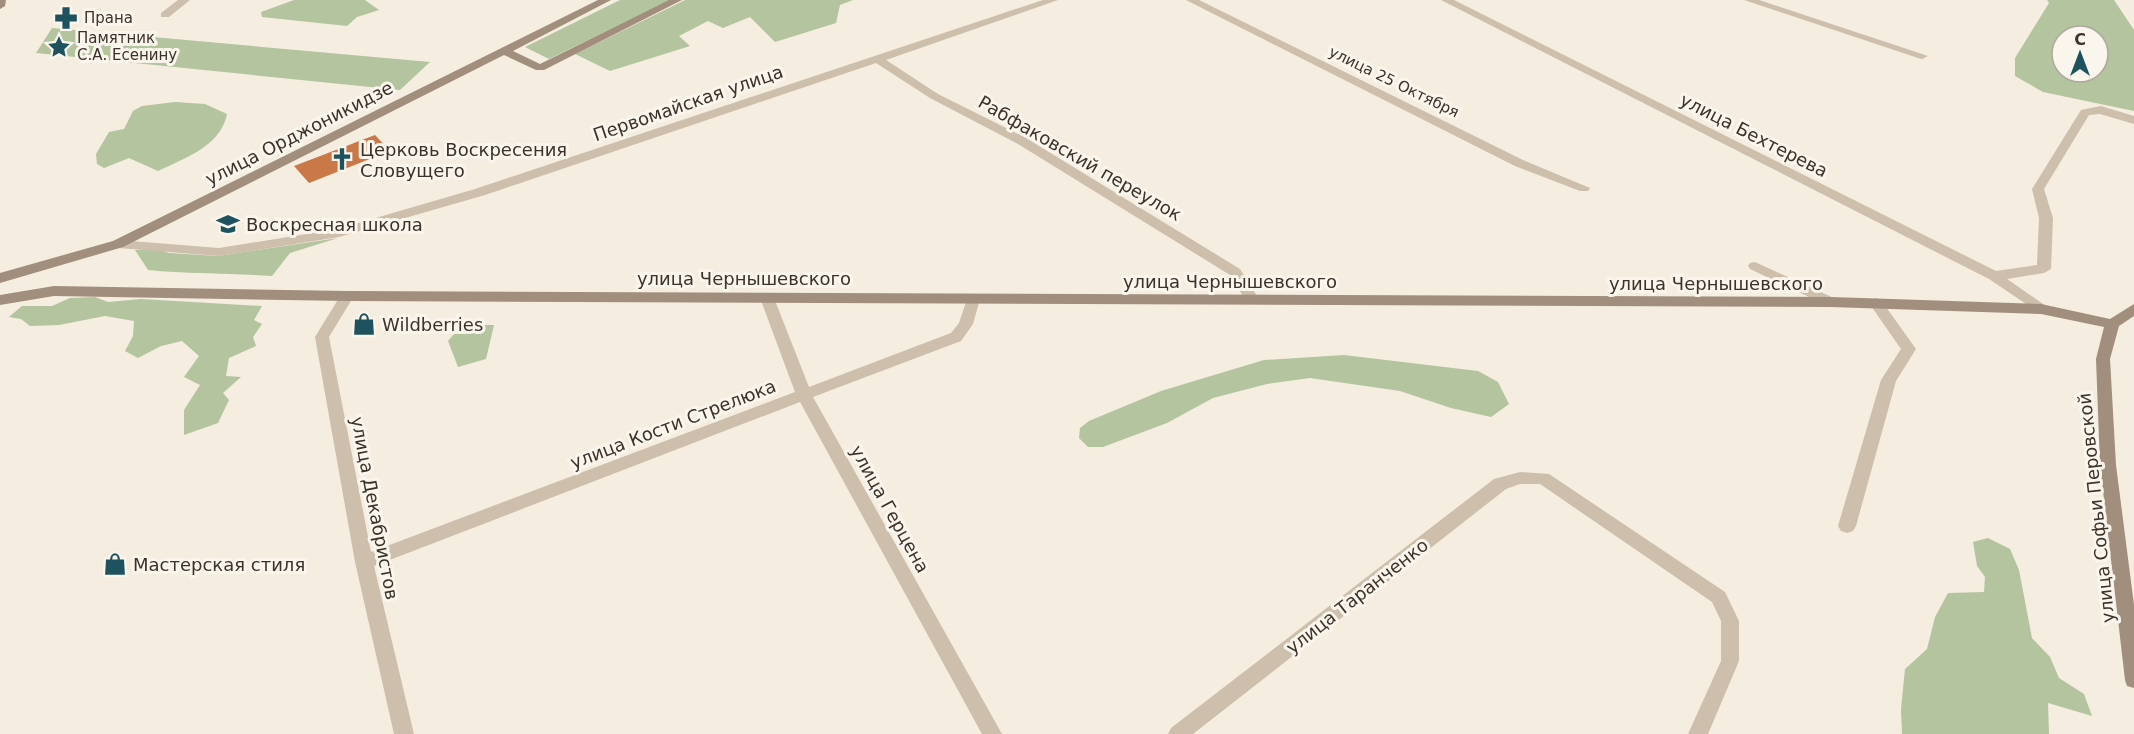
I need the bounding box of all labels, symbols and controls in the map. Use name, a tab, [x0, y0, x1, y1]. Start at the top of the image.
pharmacy icon: Прана	[53, 5, 79, 31]
place label: Прана	[84, 9, 133, 27]
north arrow	[2050, 24, 2110, 84]
place label: Памятник С.А. Есенину	[77, 29, 177, 64]
text: С	[2074, 30, 2086, 49]
place icon: Памятник С.А. Есенину	[46, 34, 72, 60]
street label: улица 25 Октября	[1326, 43, 1462, 121]
street label: Первомайская улица	[590, 61, 786, 145]
street label: улица Орджоникидзе	[202, 77, 396, 189]
street label: улица Бехтерева	[1677, 89, 1831, 181]
street label: Рабфаковский переулок	[975, 91, 1185, 225]
place label: Церковь Воскресения Словущего	[360, 139, 567, 181]
church icon: Церковь Воскресения Словущего	[329, 146, 355, 172]
school or university icon: Воскресная школа	[215, 211, 241, 237]
place label: Воскресная школа	[246, 214, 423, 235]
street label: улица Чернышевского	[637, 268, 851, 289]
street label: улица Чернышевского	[1123, 271, 1337, 292]
street label: улица Чернышевского	[1609, 273, 1823, 294]
shop icon: Wildberries	[351, 311, 377, 337]
place label: Wildberries	[382, 314, 483, 335]
street label: улица Кости Стрелюка	[567, 375, 779, 473]
street label: улица Софьи Перовской	[2073, 392, 2119, 624]
street label: улица Декабристов	[347, 415, 403, 601]
street label: улица Герцена	[846, 442, 934, 576]
street label: улица Таранченко	[1282, 534, 1432, 658]
shop icon: Мастерская стиля	[102, 551, 128, 577]
place label: Мастерская стиля	[133, 554, 305, 575]

